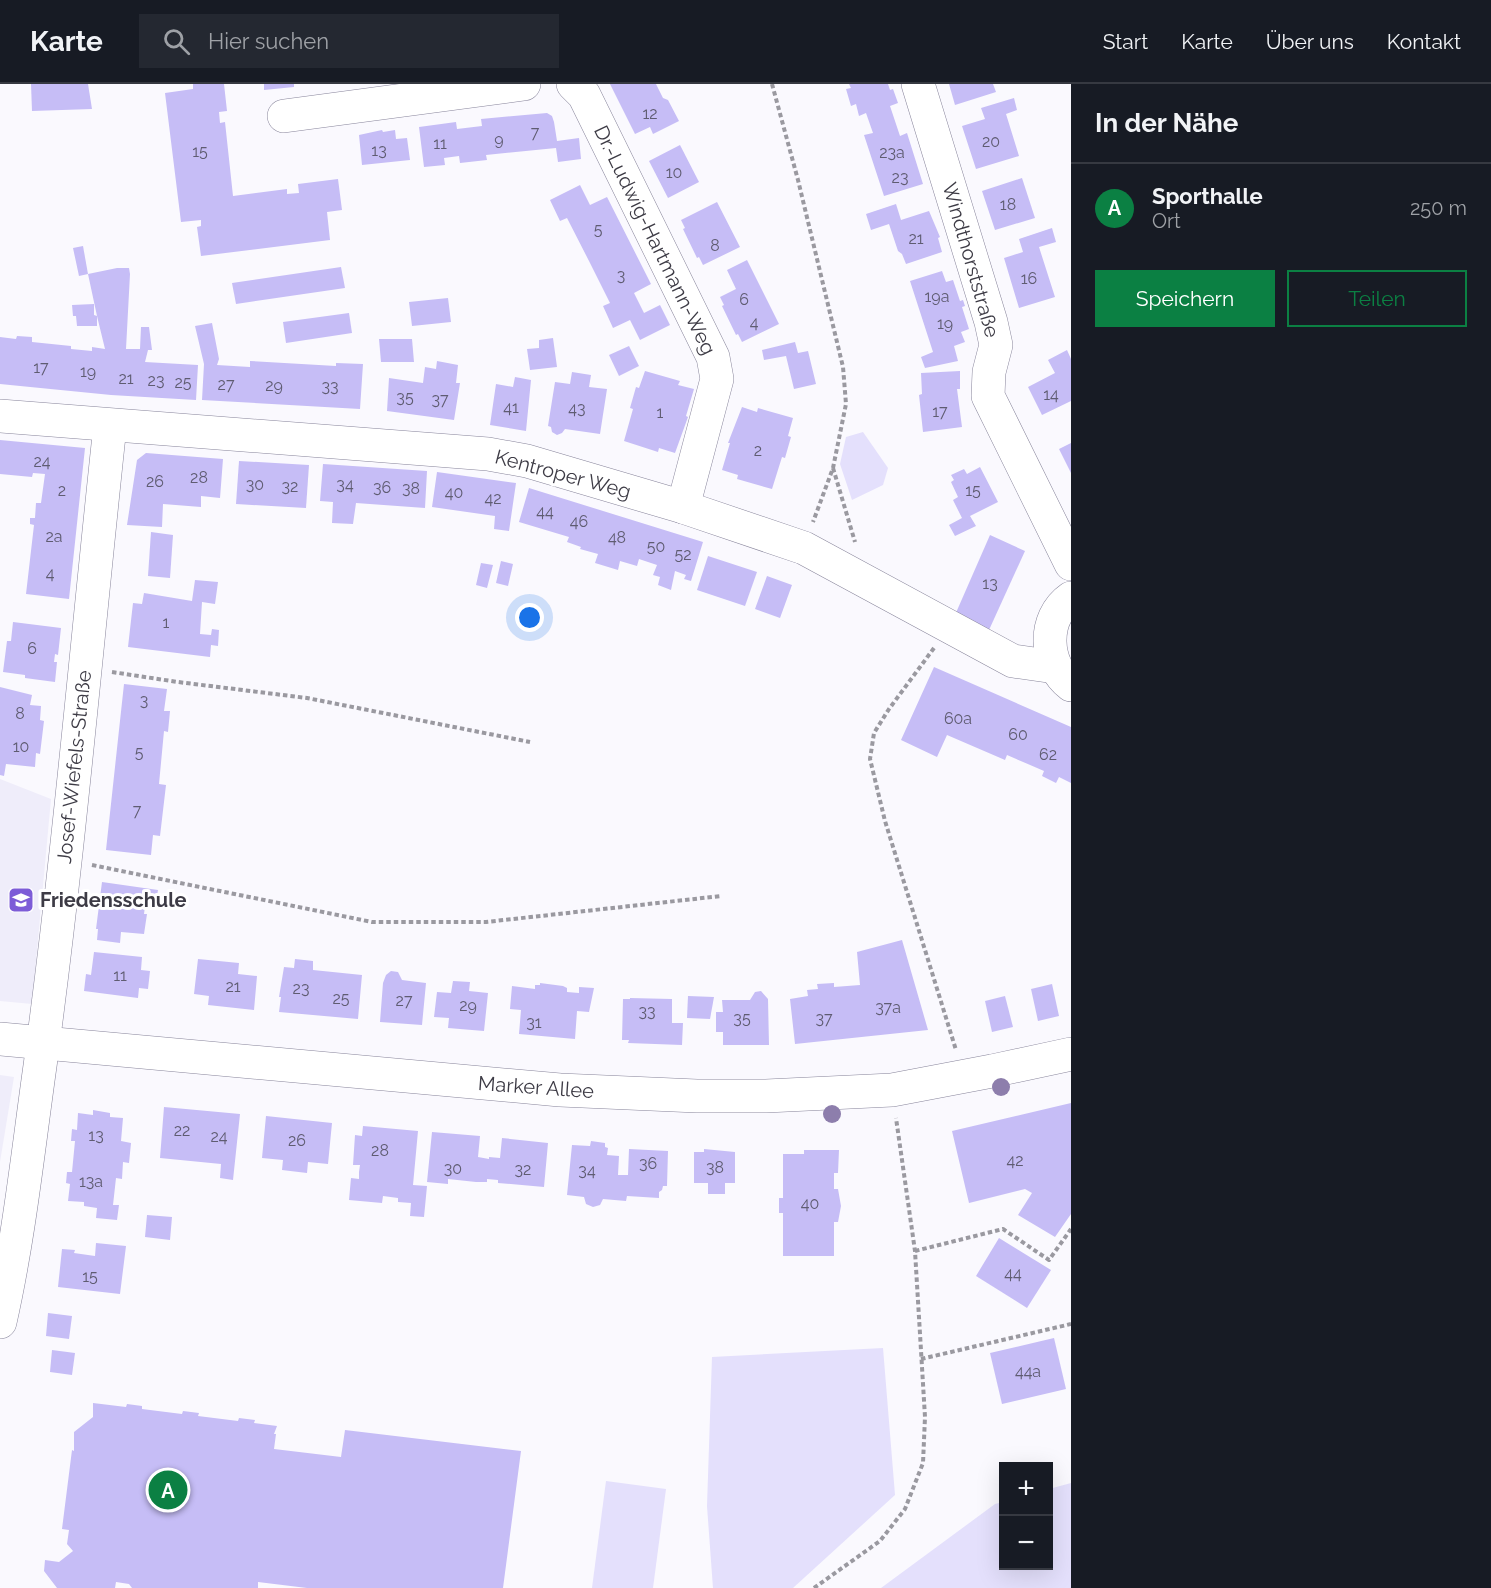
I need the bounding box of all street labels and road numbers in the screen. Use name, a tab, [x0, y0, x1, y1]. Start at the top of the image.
street label: Dr.-Ludwig-Hartmann-Weg	[589, 121, 721, 359]
street label: Windthorststraße	[937, 180, 1005, 340]
street label: Kentroper Weg	[492, 444, 634, 504]
street label: Josef-Wiefels-Straße	[52, 669, 96, 865]
street label: Marker Allee	[477, 1071, 595, 1103]

